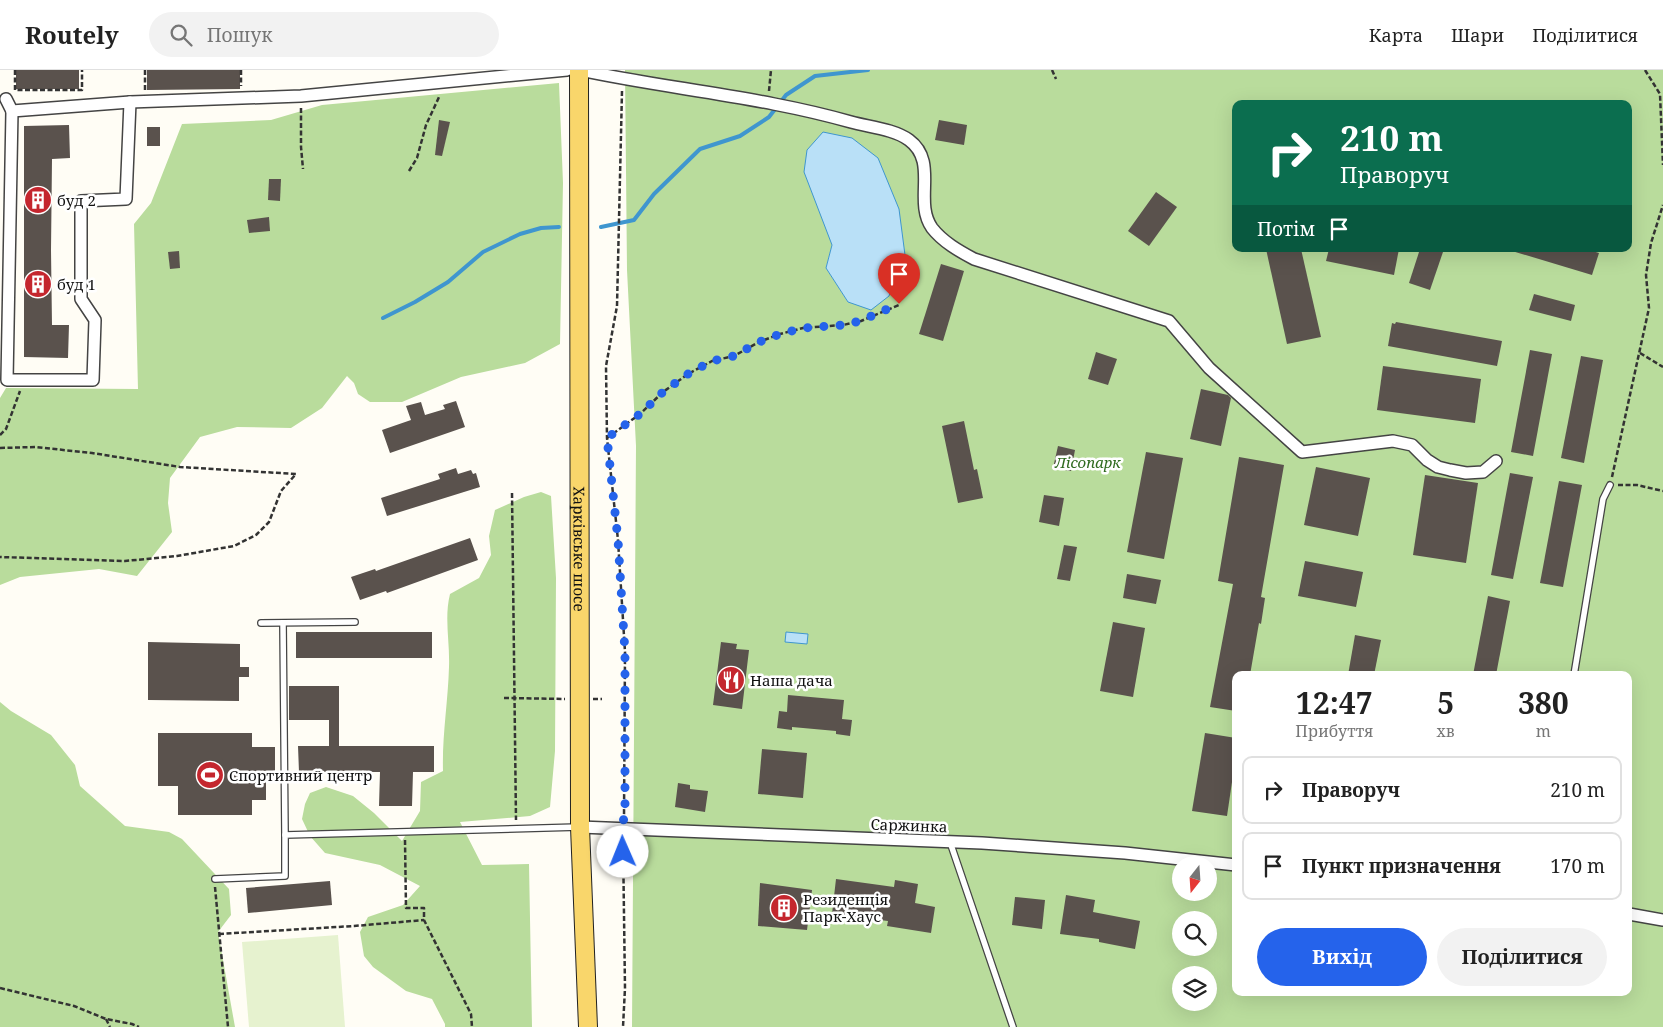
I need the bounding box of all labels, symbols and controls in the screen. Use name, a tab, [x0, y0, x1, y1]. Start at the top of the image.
search box	[149, 12, 499, 57]
text: Routely	[25, 18, 119, 51]
icon: search	[167, 21, 195, 49]
text: Пошук	[207, 22, 273, 48]
text: Карта	[1369, 23, 1423, 47]
text: Шари	[1451, 23, 1504, 47]
text: Поділитися	[1532, 23, 1638, 47]
text: 210 m	[1340, 114, 1443, 161]
icon: right	[1257, 120, 1322, 185]
text: Праворуч	[1340, 159, 1449, 189]
building icon: буд 2	[23, 185, 53, 215]
place label: буд 2	[57, 190, 96, 210]
icon: arrive	[1325, 215, 1353, 243]
text: Потім	[1257, 216, 1315, 242]
pin	[878, 253, 920, 304]
icon: arrive	[885, 260, 913, 288]
building icon: буд 1	[23, 269, 53, 299]
place label: буд 1	[57, 274, 96, 294]
park label: Лісопарк	[1054, 452, 1121, 472]
street label: Харківське шосе	[570, 487, 590, 611]
restaurant icon: Наша дача	[716, 665, 746, 695]
place label: Наша дача	[750, 670, 833, 690]
text: 12:47	[1296, 682, 1373, 723]
text: 5	[1437, 682, 1454, 723]
text: 380	[1518, 682, 1569, 723]
text: Прибуття	[1295, 720, 1373, 742]
text: хв	[1437, 720, 1455, 742]
text: m	[1536, 720, 1551, 742]
sports icon: Спортивний центр	[195, 760, 225, 790]
place label: Спортивний центр	[229, 765, 372, 785]
icon: right	[1259, 776, 1287, 804]
text: Праворуч	[1302, 777, 1400, 803]
text: 210 m	[1550, 777, 1605, 803]
street label: Саржинка	[870, 814, 948, 836]
position arrow	[596, 825, 648, 877]
icon: arrive	[1259, 852, 1287, 880]
text: Пункт призначення	[1302, 853, 1501, 879]
text: 170 m	[1550, 853, 1605, 879]
north arrow	[1172, 856, 1218, 901]
map controls	[1172, 856, 1217, 1011]
place label: Резиденція Парк-Хаус	[803, 889, 888, 926]
building icon: Резиденція Парк-Хаус	[769, 893, 799, 923]
button: search	[1172, 911, 1217, 956]
button: Вихід	[1257, 928, 1427, 986]
button: Поділитися	[1437, 928, 1607, 986]
button: layers	[1172, 966, 1217, 1011]

